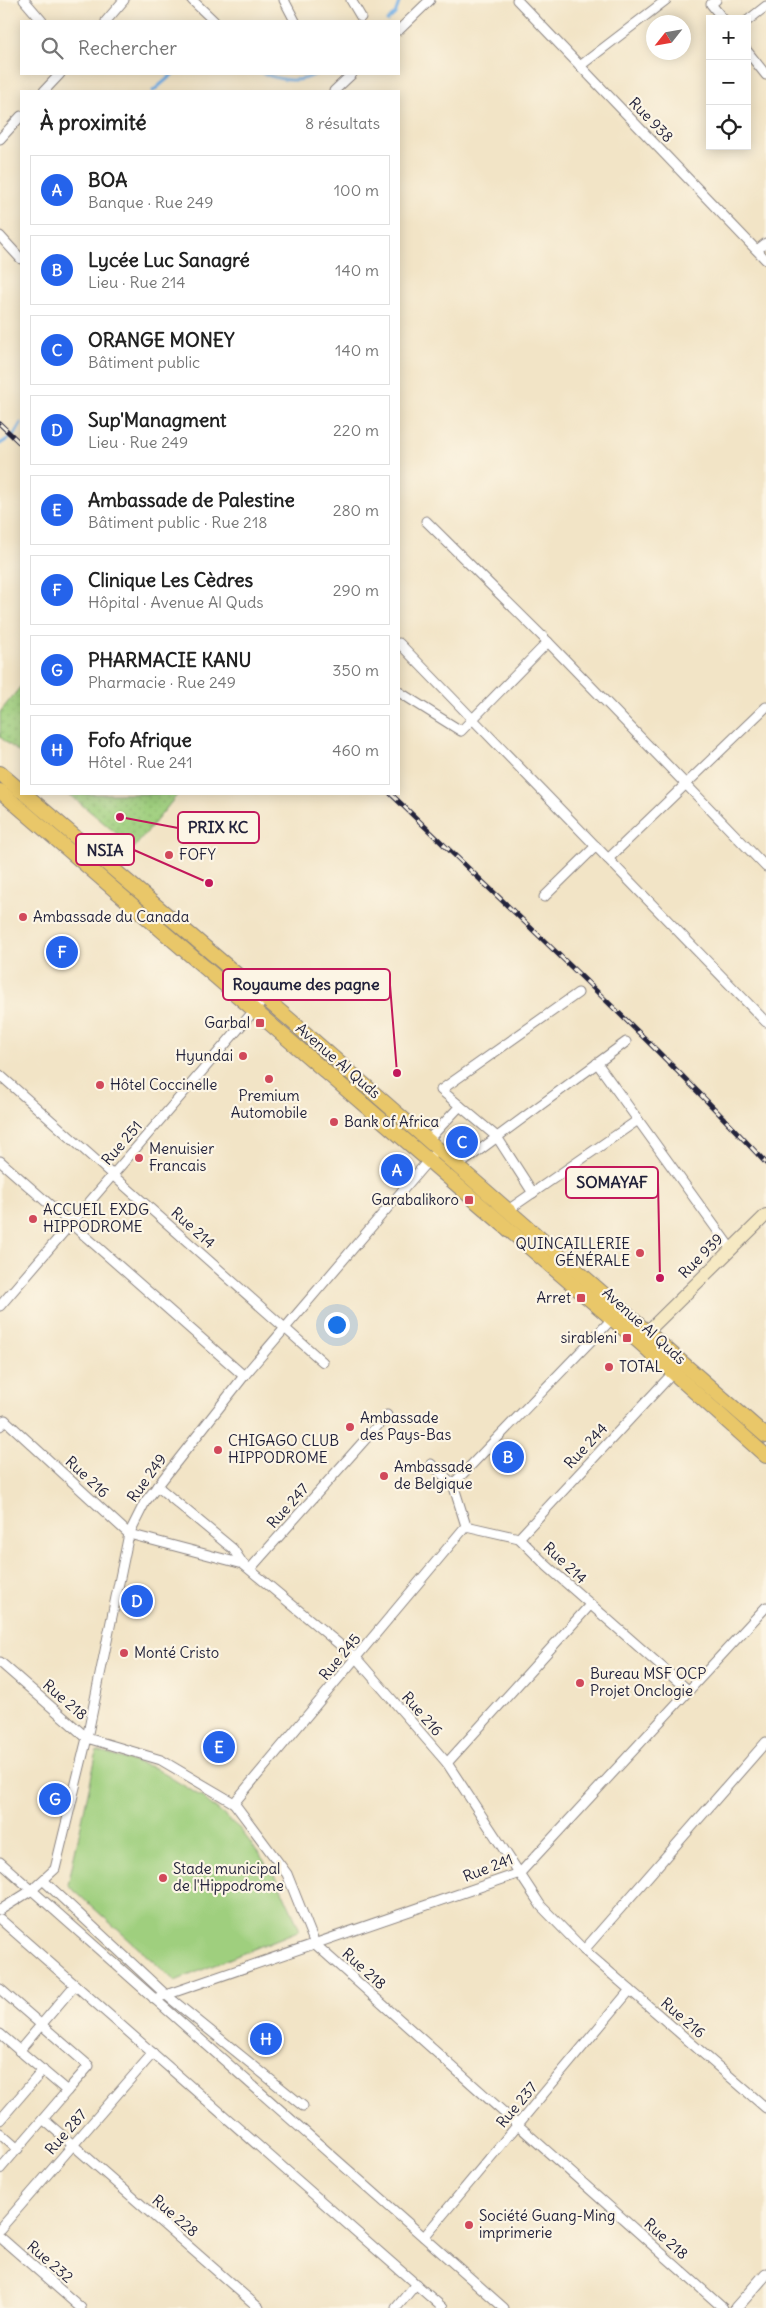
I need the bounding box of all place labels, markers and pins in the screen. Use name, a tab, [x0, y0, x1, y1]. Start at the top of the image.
callout: PRIX KC	[178, 812, 259, 843]
callout: NSIA	[76, 834, 134, 865]
place label: FOFY	[179, 845, 217, 864]
marker: FOFY	[163, 849, 175, 861]
place label: Ambassade du Canada	[33, 907, 190, 926]
marker: Ambassade du Canada	[17, 911, 29, 923]
pin: F	[46, 933, 78, 971]
callout: Royaume des pagne	[223, 969, 390, 1000]
place label: Garbal	[204, 1013, 250, 1032]
marker: Garbal	[254, 1017, 266, 1029]
place label: Hyundai	[176, 1046, 233, 1065]
marker: Hyundai	[237, 1050, 249, 1062]
marker: Premium Automobile	[263, 1073, 275, 1085]
place label: Hôtel Coccinelle	[110, 1075, 217, 1094]
marker: Hôtel Coccinelle	[94, 1079, 106, 1091]
place label: Premium Automobile	[231, 1086, 307, 1122]
place label: Bank of Africa	[344, 1112, 440, 1131]
marker: Bank of Africa	[328, 1116, 340, 1128]
pin: C	[446, 1123, 478, 1161]
place label: Menuisier Francais	[149, 1139, 214, 1175]
pin: A	[381, 1151, 413, 1189]
marker: Menuisier Francais	[133, 1152, 145, 1164]
callout: SOMAYAF	[566, 1167, 658, 1198]
place label: Garabalikoro	[371, 1190, 459, 1209]
marker: Garabalikoro	[463, 1194, 475, 1206]
place label: ACCUEIL EXDG HIPPODROME	[43, 1200, 149, 1236]
marker: ACCUEIL EXDG HIPPODROME	[27, 1213, 39, 1225]
place label: QUINCAILLERIE GÉNÉRALE	[515, 1234, 630, 1270]
marker: QUINCAILLERIE GÉNÉRALE	[634, 1247, 646, 1259]
place label: Arret	[536, 1288, 571, 1307]
marker: Arret	[575, 1292, 587, 1304]
place label: sirableni	[561, 1328, 617, 1347]
marker: sirableni	[621, 1332, 633, 1344]
place label: TOTAL	[619, 1357, 663, 1376]
marker: TOTAL	[603, 1361, 615, 1373]
place label: Ambassade des Pays-Bas	[360, 1408, 451, 1444]
marker: Ambassade des Pays-Bas	[344, 1421, 356, 1433]
place label: CHIGAGO CLUB HIPPODROME	[228, 1431, 339, 1467]
pin: B	[492, 1438, 524, 1476]
marker: CHIGAGO CLUB HIPPODROME	[212, 1444, 224, 1456]
place label: Ambassade de Belgique	[394, 1457, 473, 1493]
marker: Ambassade de Belgique	[378, 1470, 390, 1482]
pin: D	[121, 1582, 153, 1620]
place label: Monté Cristo	[134, 1643, 219, 1662]
marker: Monté Cristo	[118, 1647, 130, 1659]
place label: Bureau MSF OCP Projet Onclogie	[590, 1664, 706, 1700]
marker: Bureau MSF OCP Projet Onclogie	[574, 1677, 586, 1689]
pin: E	[203, 1728, 235, 1766]
pin: G	[39, 1780, 71, 1818]
place label: Stade municipal de l'Hippodrome	[173, 1859, 284, 1895]
marker: Stade municipal de l'Hippodrome	[157, 1872, 169, 1884]
pin: H	[250, 2020, 282, 2058]
place label: Société Guang-Ming imprimerie	[479, 2206, 615, 2242]
marker: Société Guang-Ming imprimerie	[463, 2219, 475, 2231]

